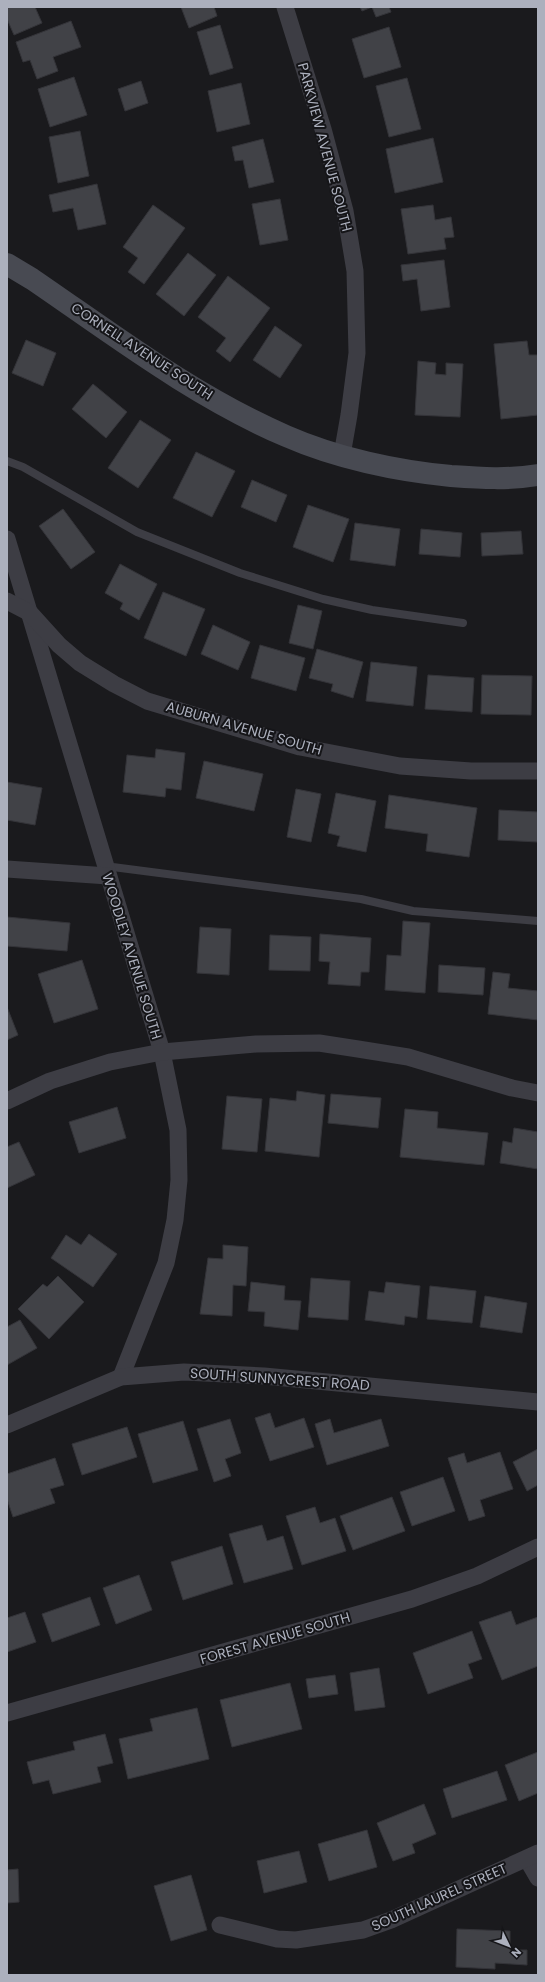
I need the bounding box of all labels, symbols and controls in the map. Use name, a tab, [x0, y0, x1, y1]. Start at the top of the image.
street label: PARKVIEW AVENUE SOUTH	[293, 60, 357, 234]
street label: CORNELL AVENUE SOUTH	[67, 298, 217, 404]
street label: AUBURN AVENUE SOUTH	[164, 696, 324, 760]
street label: WOODLEY AVENUE SOUTH	[97, 870, 167, 1042]
street label: SOUTH SUNNYCREST ROAD	[189, 1363, 371, 1395]
street label: FOREST AVENUE SOUTH	[197, 1607, 353, 1669]
street label: SOUTH LAUREL STREET	[368, 1858, 510, 1936]
north arrow	[489, 1926, 529, 1966]
text: N	[508, 1944, 525, 1961]

